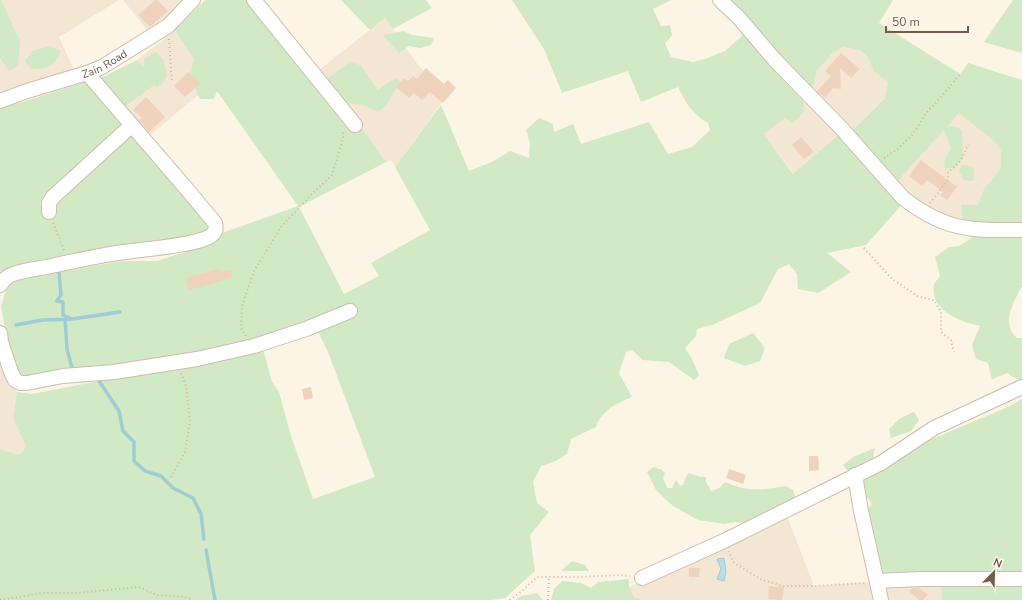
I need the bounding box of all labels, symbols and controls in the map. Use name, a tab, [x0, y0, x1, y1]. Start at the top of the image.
scale bar	[886, 8, 968, 34]
text: 50 m	[892, 14, 920, 30]
street label: Zain Road	[80, 46, 130, 82]
north arrow	[974, 552, 1014, 592]
text: N	[991, 555, 1004, 572]

